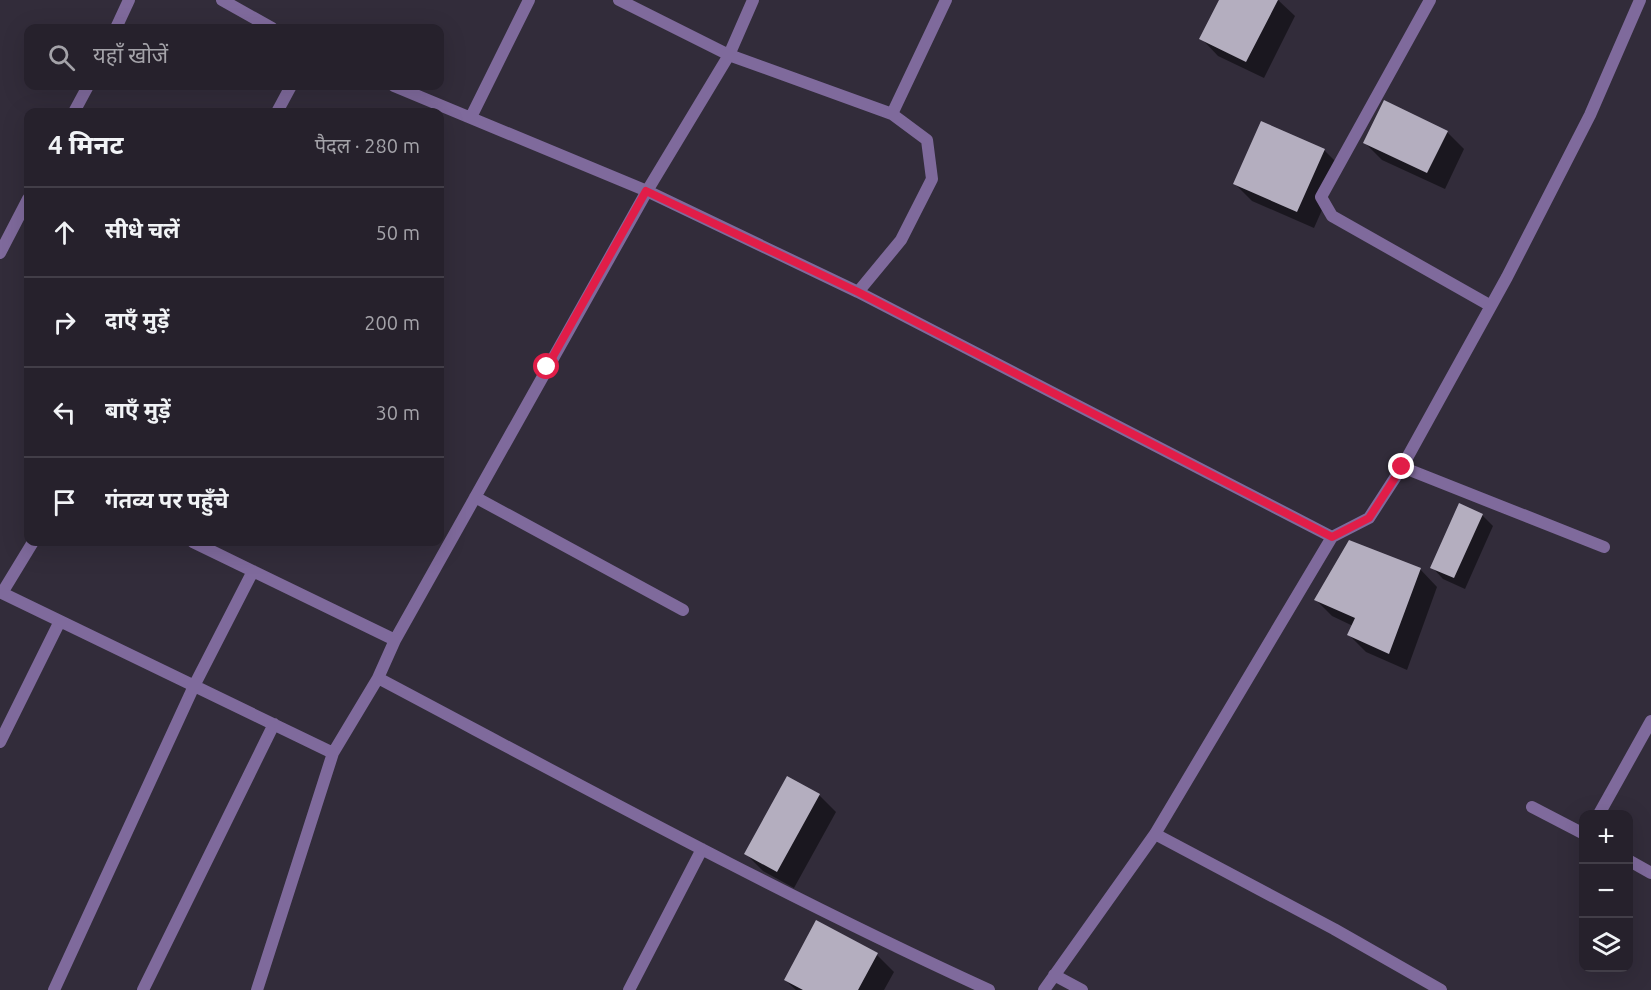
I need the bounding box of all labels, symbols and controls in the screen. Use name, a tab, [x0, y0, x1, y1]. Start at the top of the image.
search box	[24, 24, 444, 90]
icon: search	[45, 41, 78, 74]
text: यहाँ खोजें	[93, 42, 168, 67]
text: 4 मिनट	[48, 130, 123, 159]
text: पैदल · 280 m	[315, 134, 420, 157]
icon: ahead	[48, 216, 81, 249]
text: सीधे चलें	[105, 217, 180, 242]
text: 50 m	[376, 221, 420, 244]
icon: right	[48, 306, 81, 339]
text: दाएँ मुड़ें	[105, 307, 169, 332]
text: 200 m	[364, 311, 420, 334]
route start	[533, 353, 559, 379]
icon: left	[48, 396, 81, 429]
text: बाएँ मुड़ें	[105, 397, 171, 422]
text: 30 m	[376, 401, 420, 424]
route end	[1388, 453, 1414, 479]
icon: arrive	[48, 486, 81, 519]
text: गंतव्य पर पहुँचे	[105, 487, 229, 512]
map controls	[1579, 810, 1633, 972]
button: +	[1579, 810, 1633, 864]
button: −	[1579, 864, 1633, 918]
button: layers	[1579, 918, 1633, 972]

